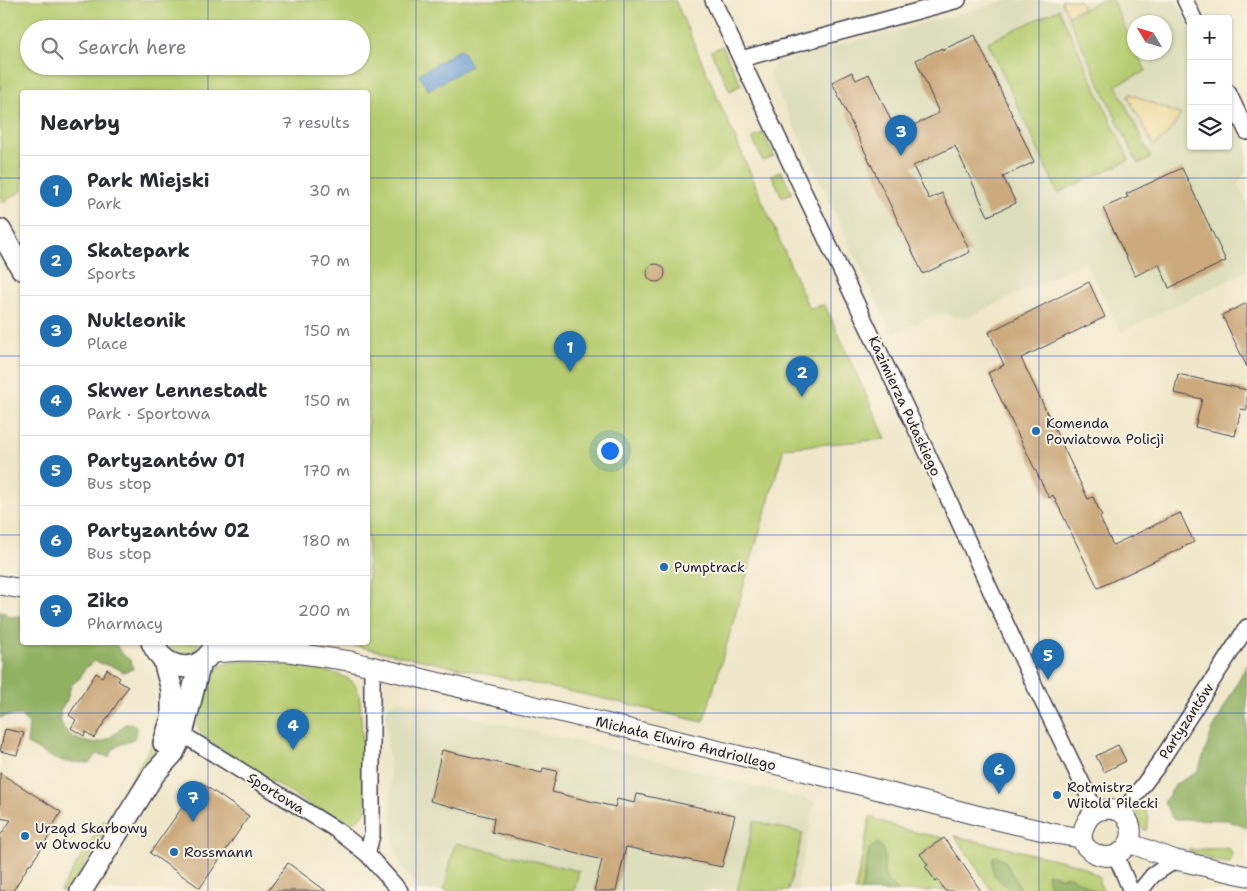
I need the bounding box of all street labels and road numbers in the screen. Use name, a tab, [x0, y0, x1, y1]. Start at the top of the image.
street label: Kazimierza Pułaskiego	[865, 333, 945, 479]
street label: Partyzantów	[1155, 680, 1217, 762]
street label: Michała Elwiro Andriollego	[594, 712, 778, 774]
street label: Sportowa	[244, 768, 308, 818]

